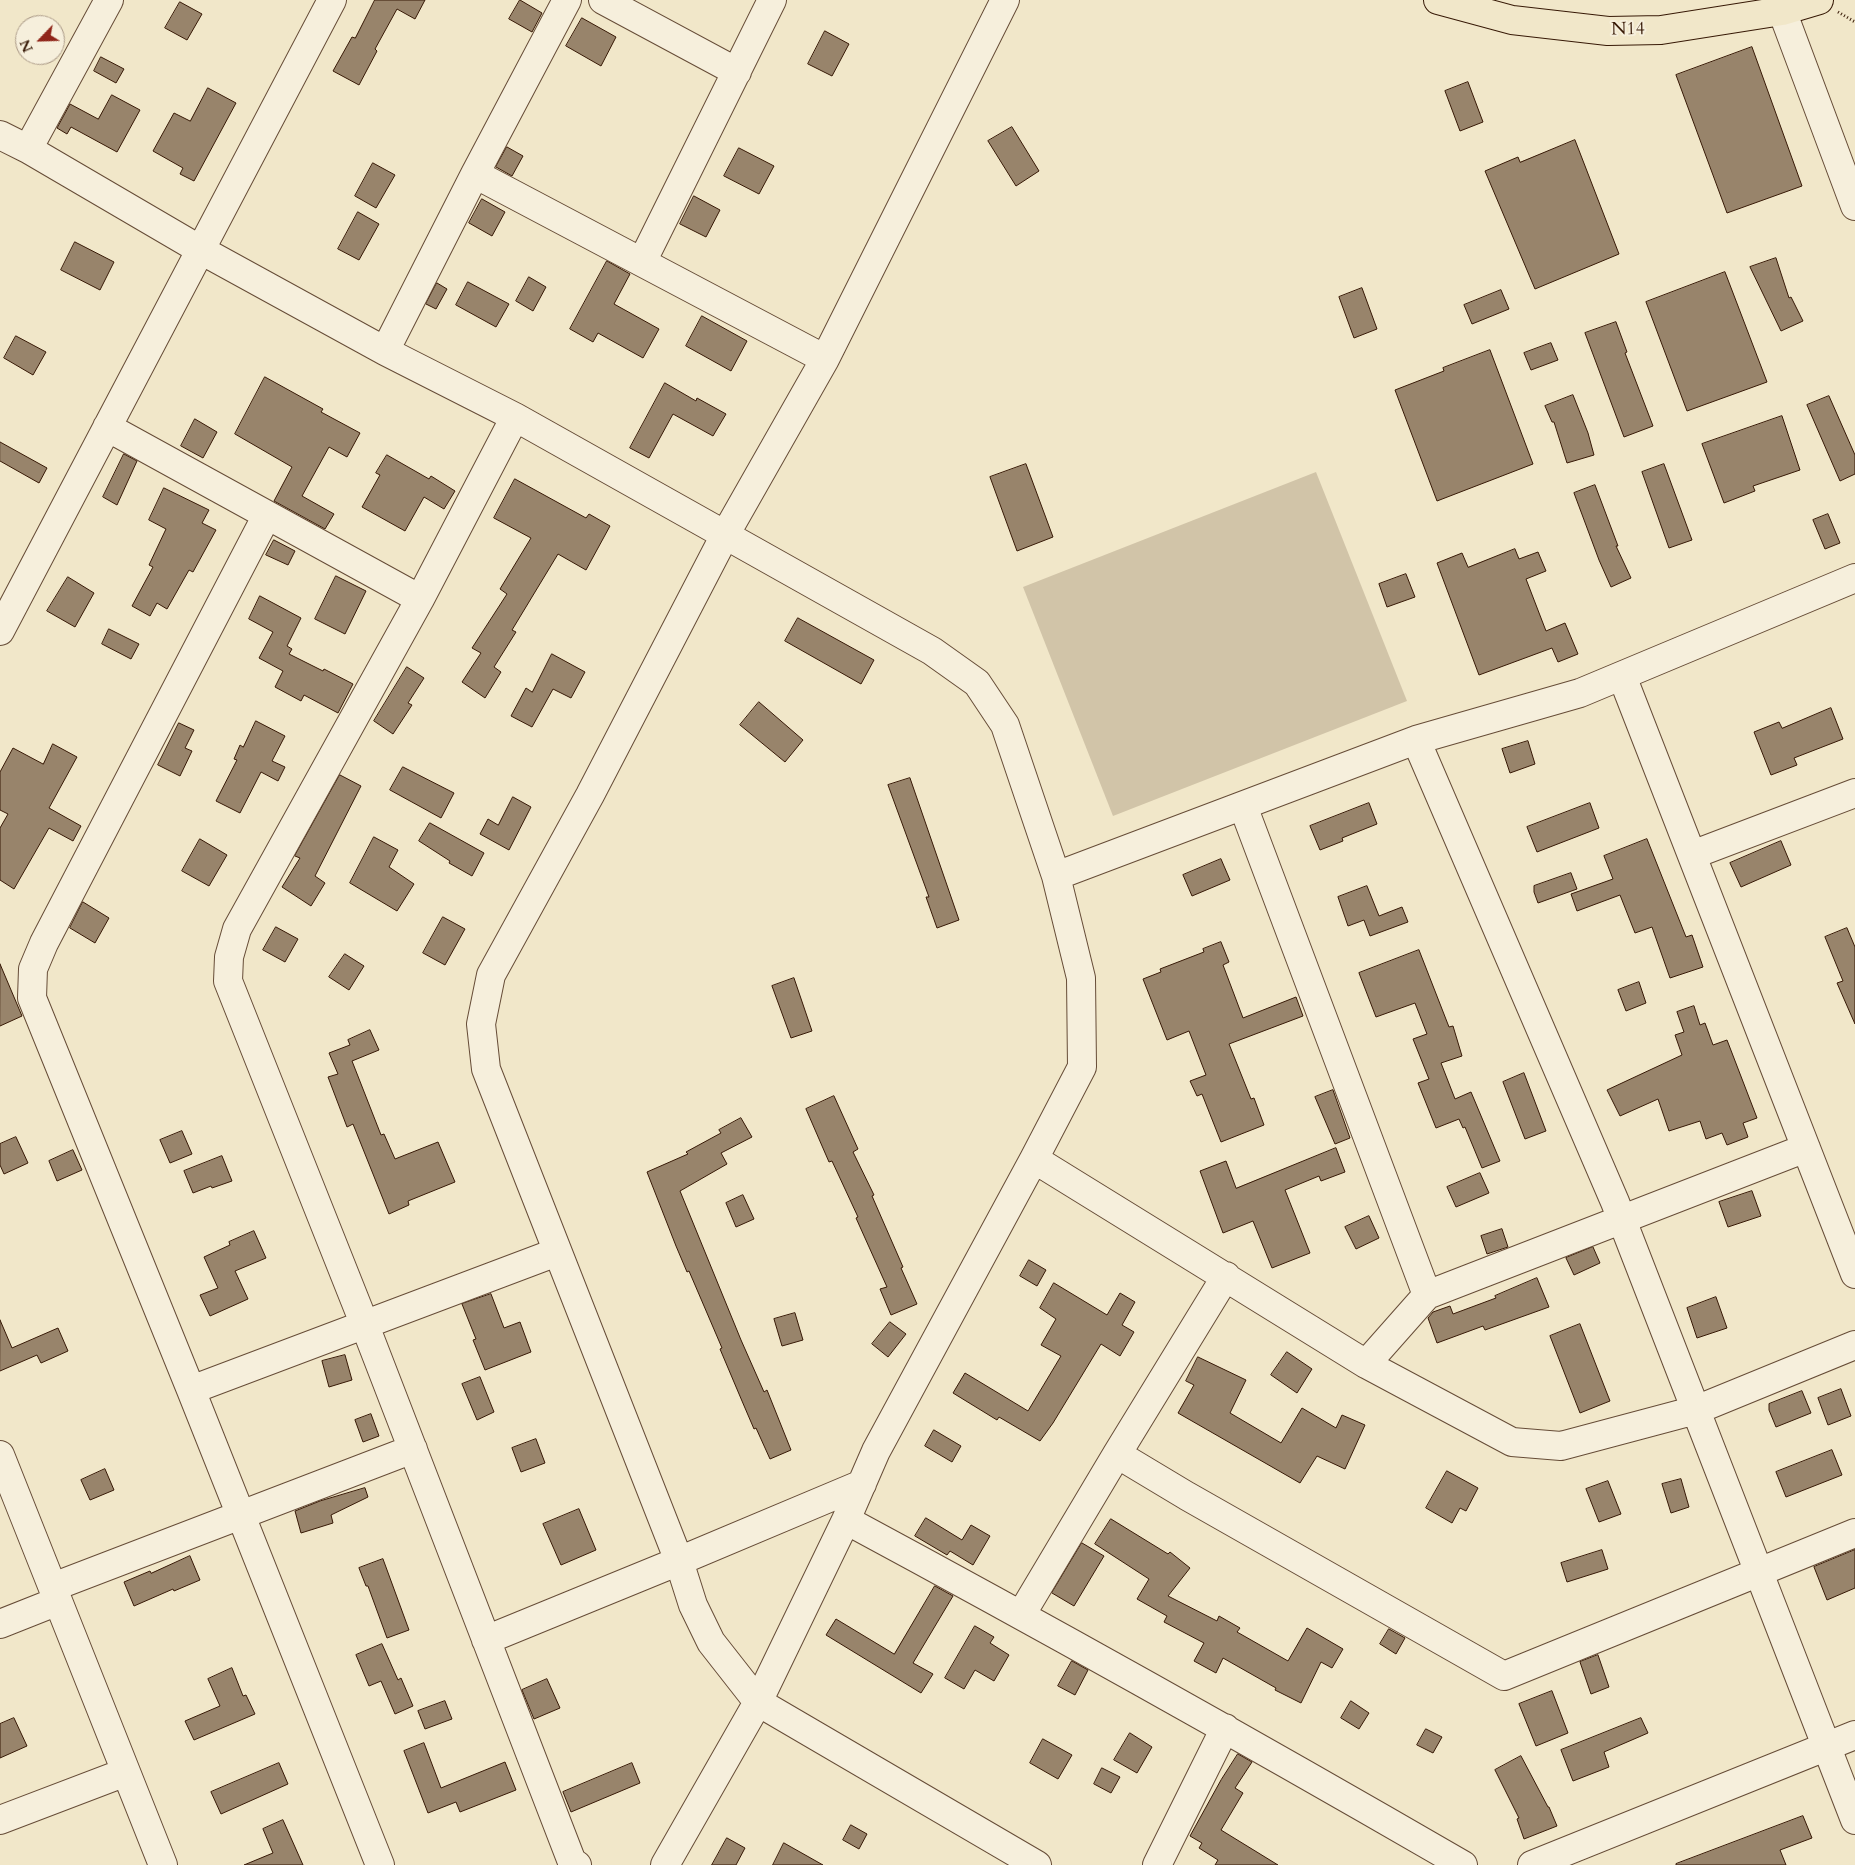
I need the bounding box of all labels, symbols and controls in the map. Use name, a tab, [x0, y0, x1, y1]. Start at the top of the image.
north arrow	[15, 15, 65, 65]
street label: N14	[1611, 19, 1645, 41]
text: N	[16, 36, 38, 55]

